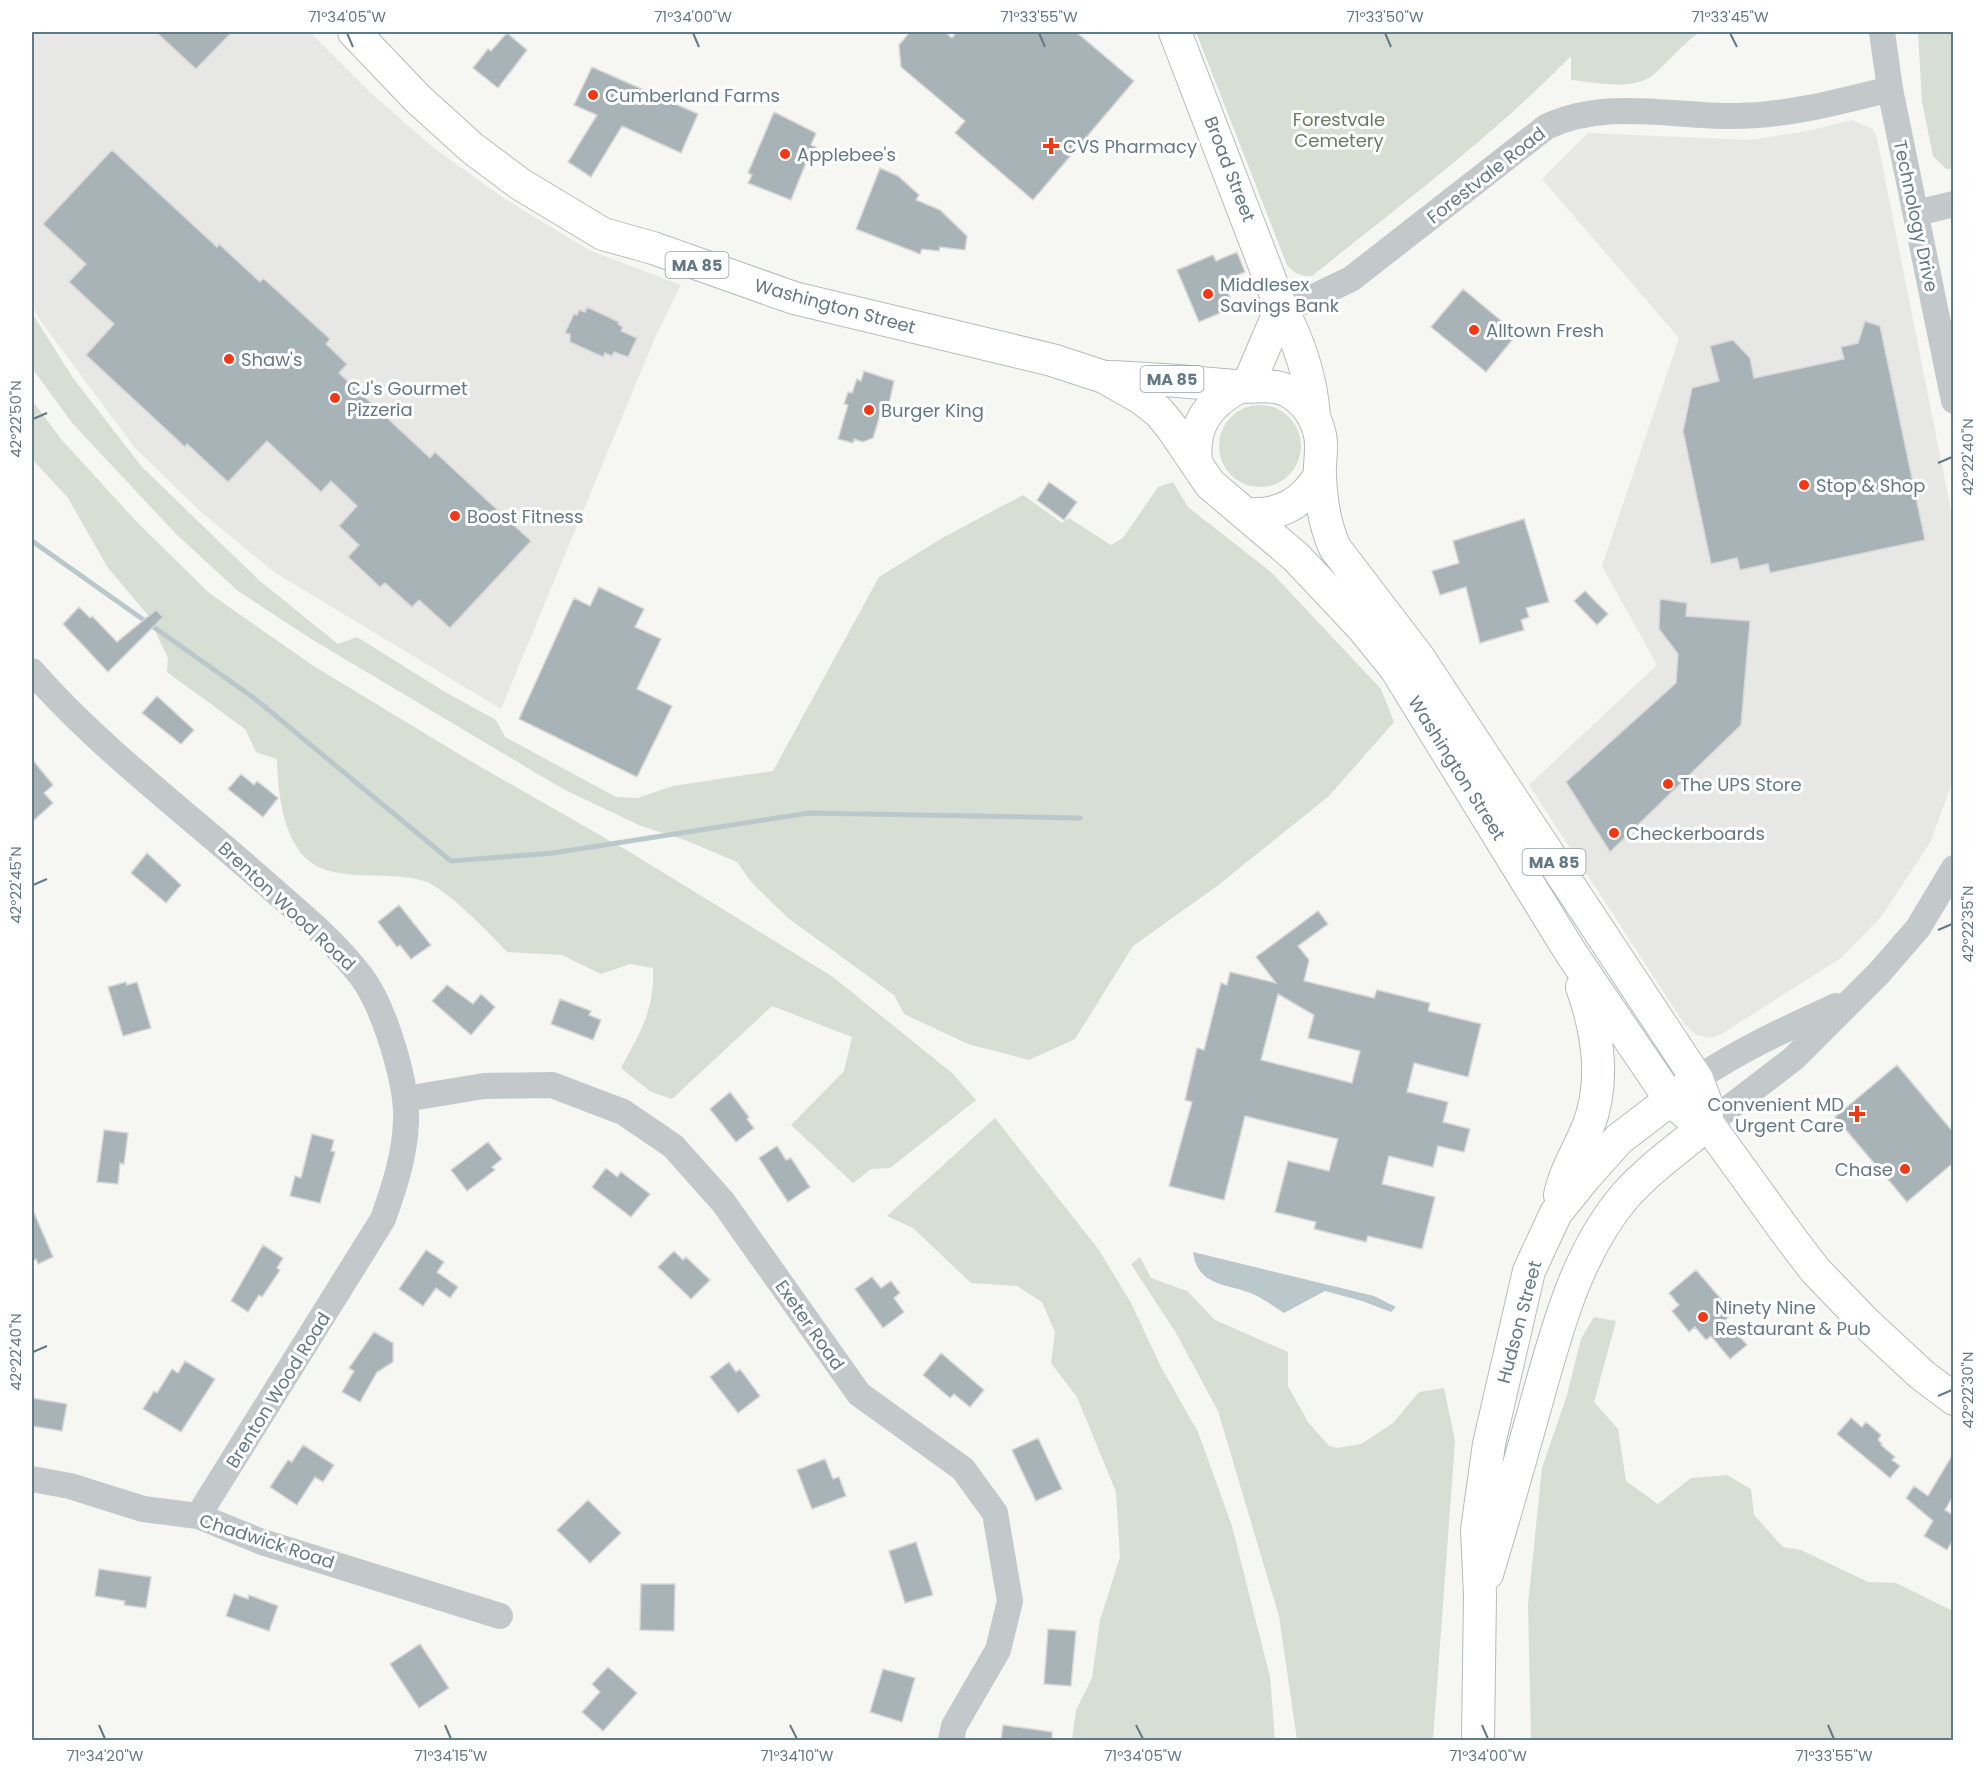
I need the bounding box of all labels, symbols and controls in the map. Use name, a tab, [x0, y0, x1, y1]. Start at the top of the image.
text: 71°34'05"W	[308, 6, 386, 27]
text: 71°34'00"W	[654, 6, 732, 27]
text: 71°33'55"W	[1000, 6, 1078, 27]
text: 71°33'50"W	[1346, 6, 1424, 27]
text: 71°33'45"W	[1691, 6, 1769, 27]
place label: Cumberland Farms	[605, 83, 780, 108]
marker: Cumberland Farms	[586, 88, 600, 102]
park label: Forestvale Cemetery	[1293, 107, 1385, 153]
street label: Broad Street	[1198, 113, 1262, 225]
street label: Forestvale Road	[1422, 121, 1550, 229]
place label: CVS Pharmacy	[1063, 134, 1197, 159]
street label: Technology Drive	[1888, 138, 1944, 294]
marker: CVS Pharmacy	[1044, 139, 1058, 153]
place label: Applebee's	[797, 142, 896, 167]
marker: Applebee's	[778, 147, 792, 161]
road number: MA 85	[666, 252, 728, 278]
street label: Washington Street	[752, 272, 918, 340]
place label: Middlesex Savings Bank	[1220, 272, 1340, 318]
marker: Middlesex Savings Bank	[1201, 287, 1215, 301]
place label: Alltown Fresh	[1486, 318, 1604, 343]
marker: Alltown Fresh	[1467, 323, 1481, 337]
place label: Shaw's	[241, 347, 302, 372]
marker: Shaw's	[222, 352, 236, 366]
road number: MA 85	[1140, 366, 1204, 392]
place label: CJ's Gourmet Pizzeria	[347, 376, 468, 422]
text: 42°22'50"N	[5, 380, 26, 458]
marker: CJ's Gourmet Pizzeria	[328, 391, 342, 405]
place label: Burger King	[881, 398, 984, 423]
marker: Burger King	[862, 403, 876, 417]
text: 42°22'40"N	[1957, 418, 1978, 496]
place label: Stop & Shop	[1816, 473, 1926, 498]
marker: Stop & Shop	[1797, 478, 1811, 492]
place label: Boost Fitness	[467, 504, 583, 529]
marker: Boost Fitness	[448, 509, 462, 523]
street label: Washington Street	[1402, 691, 1512, 845]
place label: The UPS Store	[1680, 772, 1802, 797]
marker: The UPS Store	[1661, 777, 1675, 791]
place label: Checkerboards	[1626, 821, 1765, 846]
marker: Checkerboards	[1607, 826, 1621, 840]
street label: Brenton Wood Road	[213, 836, 361, 976]
text: 42°22'45"N	[5, 846, 26, 924]
road number: MA 85	[1522, 849, 1586, 875]
text: 42°22'35"N	[1957, 885, 1978, 963]
place label: Convenient MD Urgent Care	[1708, 1092, 1844, 1138]
marker: Convenient MD Urgent Care	[1848, 1105, 1866, 1123]
place label: Chase	[1835, 1157, 1893, 1182]
marker: Chase	[1898, 1162, 1912, 1176]
street label: Hudson Street	[1491, 1258, 1547, 1386]
street label: Exeter Road	[770, 1275, 850, 1375]
place label: Ninety Nine Restaurant & Pub	[1715, 1295, 1871, 1341]
street label: Brenton Wood Road	[220, 1307, 336, 1473]
marker: Ninety Nine Restaurant & Pub	[1696, 1310, 1710, 1324]
text: 42°22'40"N	[5, 1313, 26, 1391]
text: 42°22'30"N	[1957, 1351, 1978, 1429]
street label: Chadwick Road	[196, 1507, 338, 1575]
text: 71°34'20"W	[67, 1745, 144, 1766]
text: 71°34'15"W	[414, 1745, 488, 1766]
text: 71°34'10"W	[760, 1745, 834, 1766]
text: 71°34'05"W	[1104, 1745, 1182, 1766]
text: 71°34'00"W	[1449, 1745, 1527, 1766]
text: 71°33'55"W	[1795, 1745, 1873, 1766]

